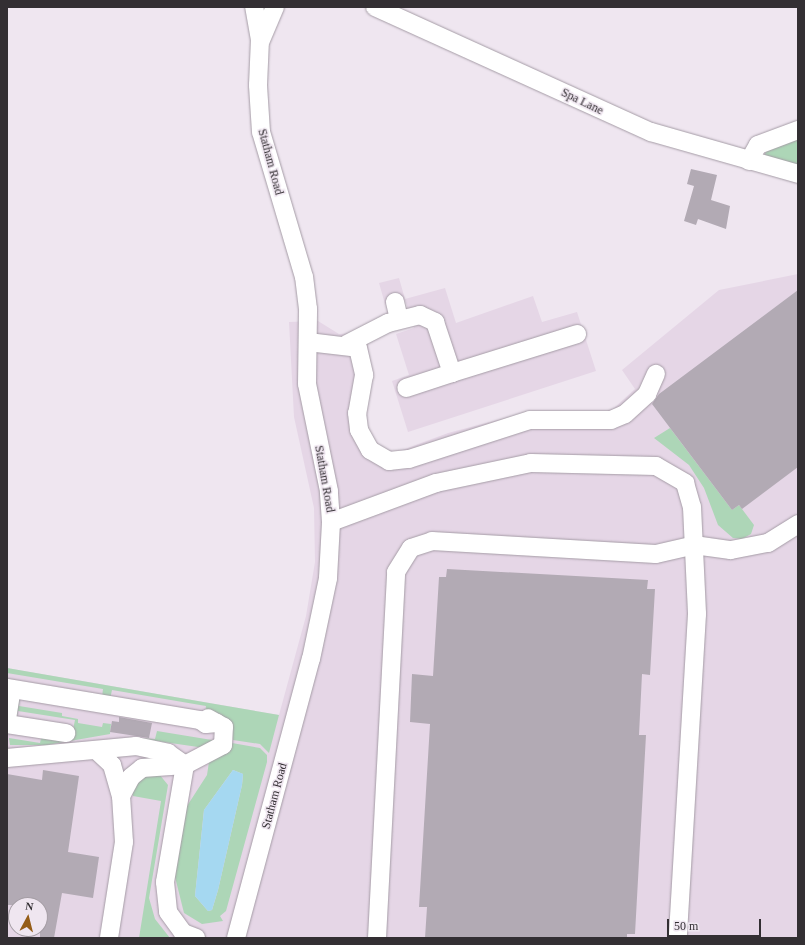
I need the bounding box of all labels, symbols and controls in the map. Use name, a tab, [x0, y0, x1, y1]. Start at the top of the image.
street label: Spa Lane	[559, 86, 605, 118]
street label: Statham Road	[254, 127, 286, 197]
street label: Statham Road	[311, 444, 337, 514]
street label: Statham Road	[259, 761, 291, 831]
north arrow	[8, 897, 48, 937]
text: N	[25, 900, 34, 913]
scale bar	[669, 911, 763, 937]
text: 50 m	[674, 919, 698, 933]

